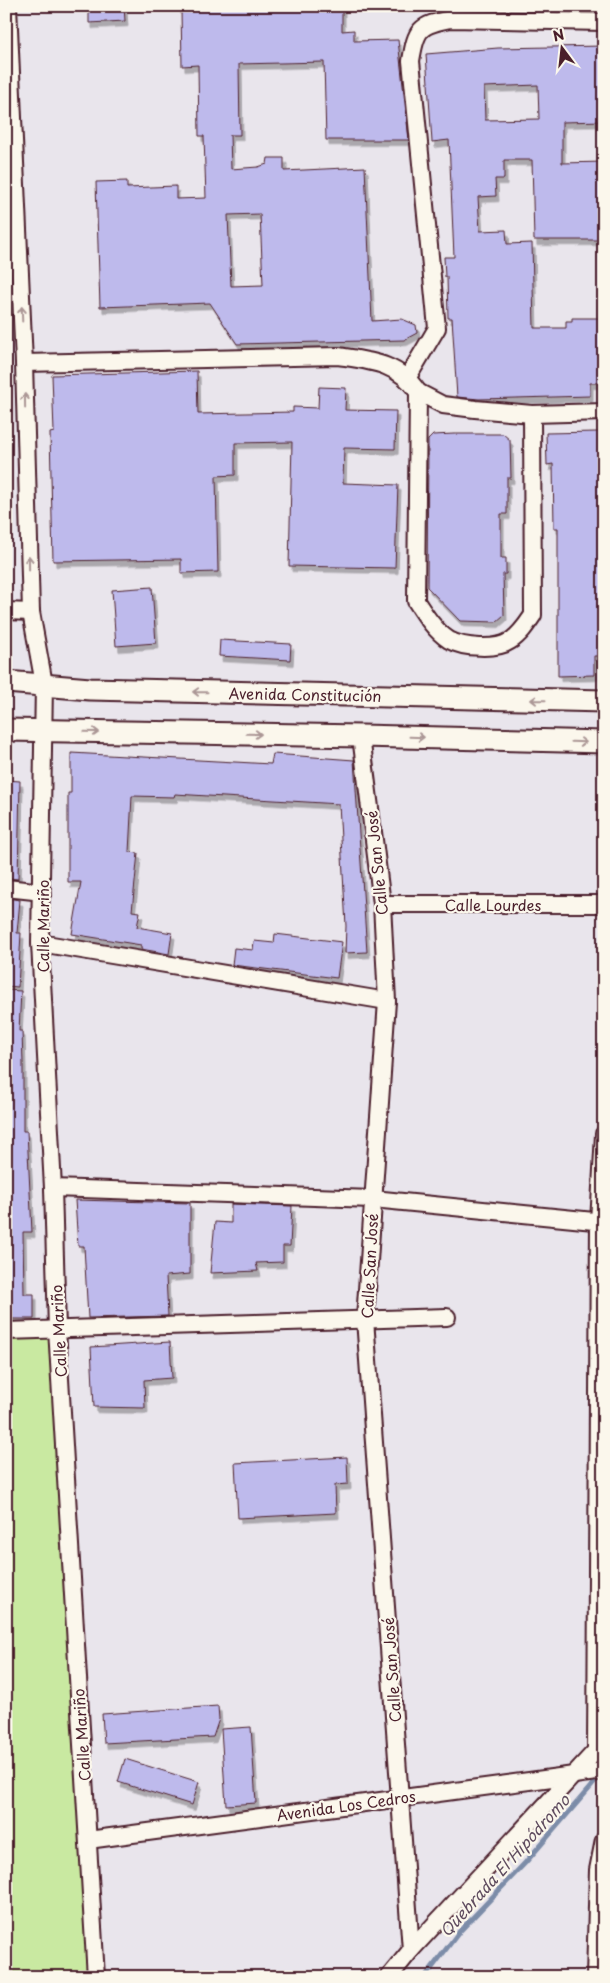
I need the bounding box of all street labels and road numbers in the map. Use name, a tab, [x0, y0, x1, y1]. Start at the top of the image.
street label: Avenida Constitución	[228, 681, 382, 707]
street label: Calle San José	[359, 809, 393, 916]
street label: Calle Mariño	[31, 880, 54, 972]
street label: Calle Lourdes	[445, 893, 541, 916]
street label: Calle San José	[355, 1213, 383, 1319]
street label: Calle Mariño	[44, 1284, 72, 1378]
street label: Calle San José	[376, 1616, 406, 1723]
street label: Calle Mariño	[66, 1688, 96, 1782]
street label: Avenida Los Cedros	[275, 1784, 417, 1826]

